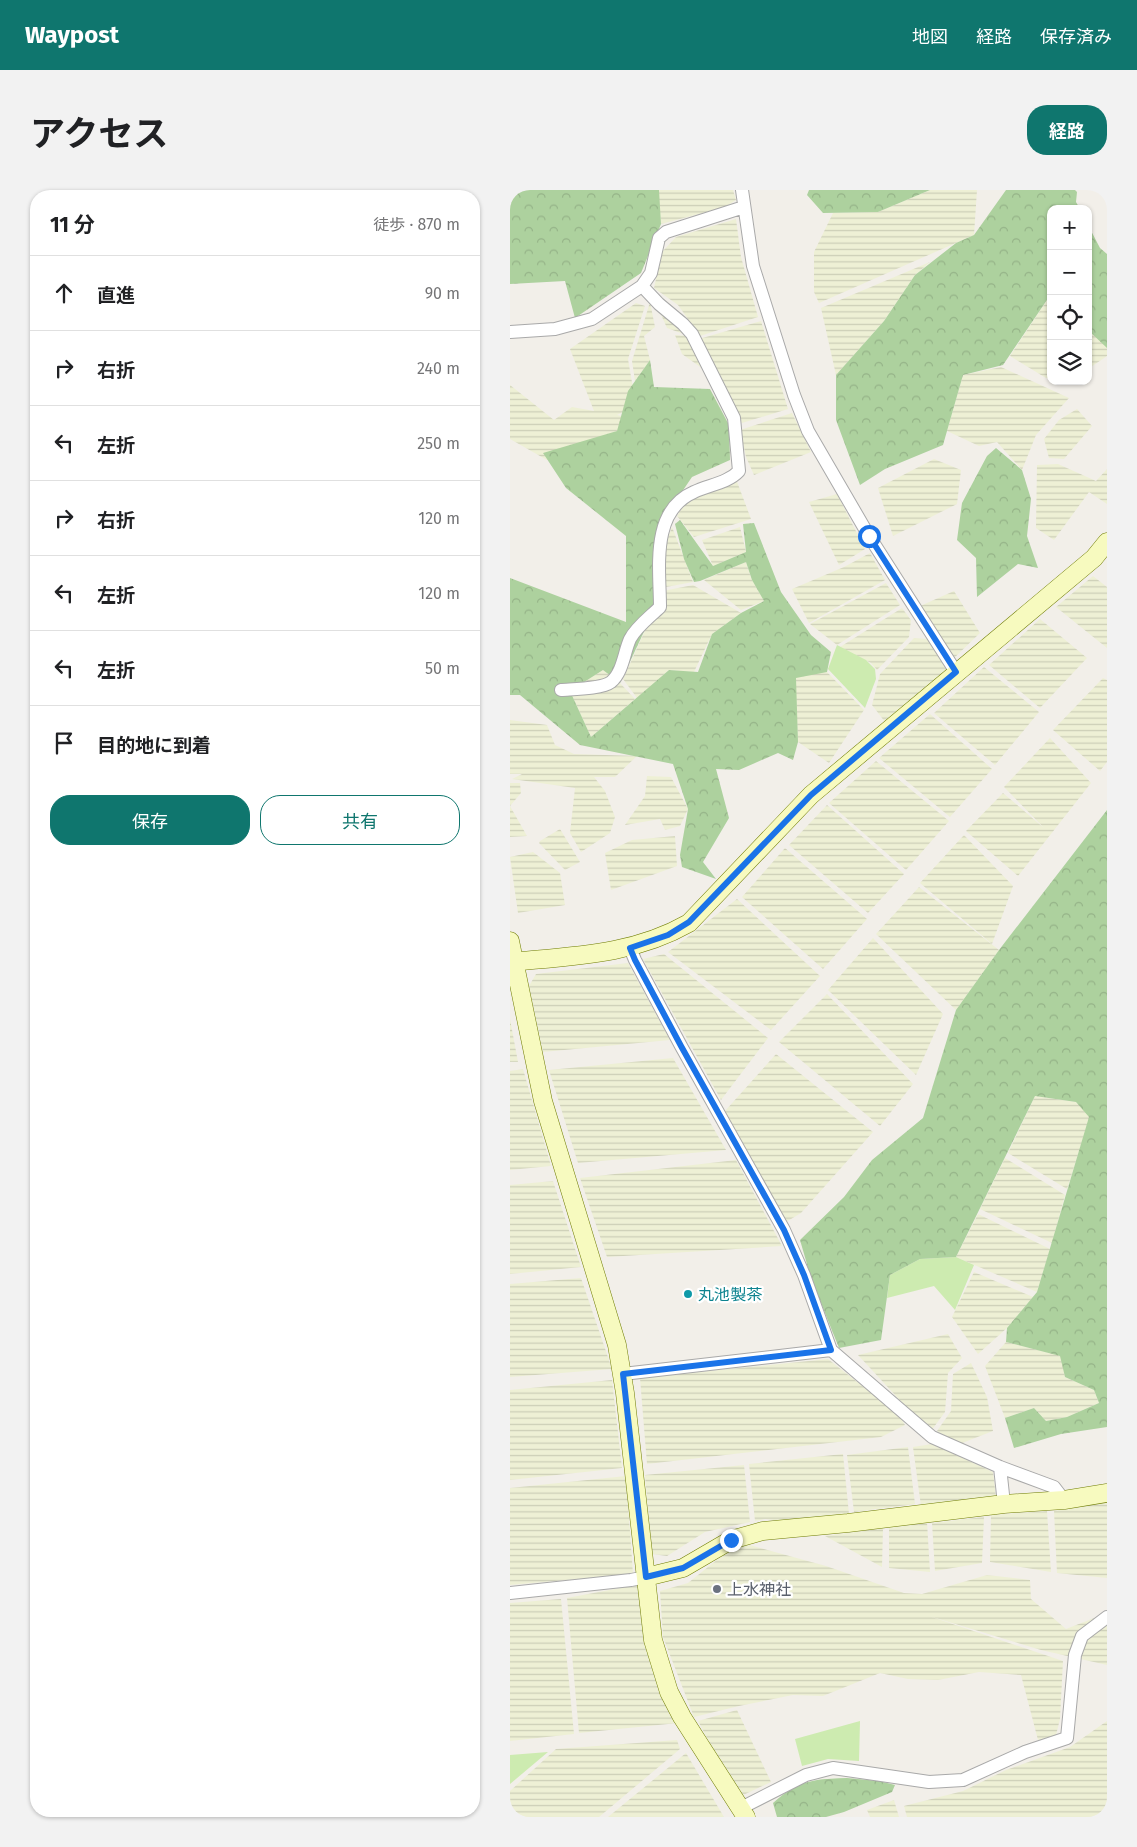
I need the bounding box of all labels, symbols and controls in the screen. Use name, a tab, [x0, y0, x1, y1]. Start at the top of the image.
text: Waypost	[25, 21, 119, 49]
text: 地図	[912, 26, 948, 48]
text: 経路	[976, 26, 1012, 48]
text: 保存済み	[1040, 26, 1112, 48]
button: 経路	[1027, 105, 1107, 155]
text: アクセス	[30, 113, 168, 155]
map controls	[1047, 205, 1092, 385]
button: +	[1047, 205, 1092, 250]
text: 11 分	[50, 212, 95, 238]
text: 徒歩 · 870 m	[373, 215, 460, 234]
button: −	[1047, 250, 1092, 295]
icon: ahead	[50, 279, 78, 307]
text: 直進	[97, 284, 135, 307]
text: 90 m	[425, 284, 460, 303]
button: locate	[1047, 295, 1092, 340]
button: layers	[1047, 340, 1092, 385]
icon: right	[50, 354, 78, 382]
text: 右折	[97, 359, 135, 382]
text: 240 m	[417, 359, 460, 378]
icon: left	[50, 429, 78, 457]
text: 左折	[97, 434, 135, 457]
text: 250 m	[417, 434, 460, 453]
icon: right	[50, 504, 78, 532]
text: 右折	[97, 509, 135, 532]
text: 120 m	[418, 509, 460, 528]
route start	[858, 525, 881, 548]
icon: left	[50, 579, 78, 607]
text: 左折	[97, 584, 135, 607]
text: 120 m	[418, 584, 460, 603]
icon: left	[50, 654, 78, 682]
text: 左折	[97, 659, 135, 682]
text: 50 m	[425, 659, 460, 678]
icon: arrive	[50, 729, 78, 757]
text: 目的地に到着	[97, 734, 211, 757]
button: 保存	[50, 795, 250, 845]
button: 共有	[260, 795, 460, 845]
place label: 丸池製茶	[698, 1285, 762, 1304]
marker: 丸池製茶	[682, 1288, 694, 1300]
route end	[720, 1529, 743, 1552]
place label: 上水神社	[727, 1580, 791, 1599]
marker: 上水神社	[711, 1583, 723, 1595]

